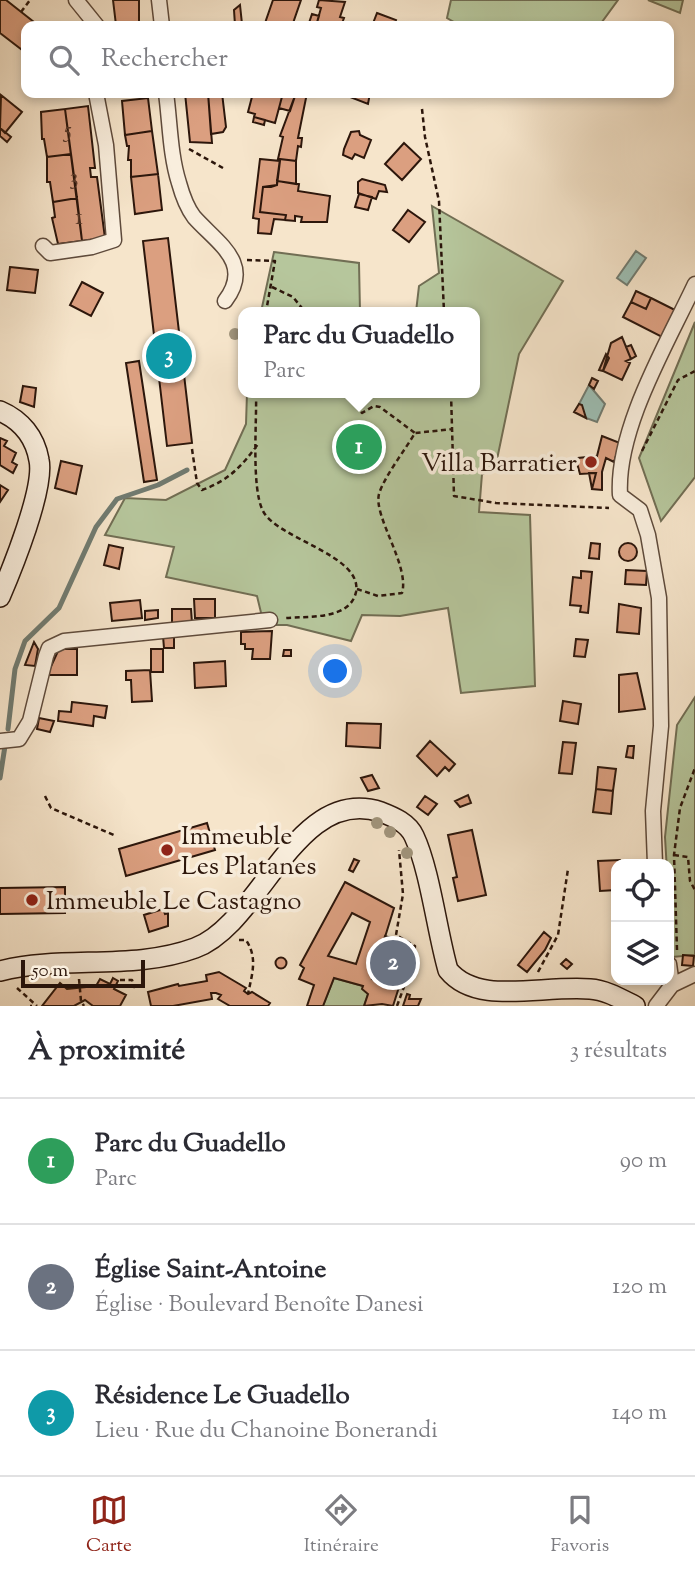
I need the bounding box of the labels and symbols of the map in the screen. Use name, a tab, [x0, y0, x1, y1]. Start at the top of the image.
house number: 5	[62, 115, 72, 148]
house number: 3	[69, 162, 79, 195]
house number: 1	[75, 202, 83, 235]
pin: 3	[146, 330, 192, 382]
pin: 1	[336, 421, 382, 473]
place label: Villa Barratier	[421, 446, 577, 483]
marker: Villa Barratier	[583, 454, 599, 470]
your location	[318, 654, 352, 688]
place label: Immeuble Les Platanes	[181, 819, 317, 886]
marker: Immeuble Les Platanes	[159, 842, 175, 858]
place label: Immeuble Le Castagno	[46, 884, 302, 921]
marker: Immeuble Le Castagno	[24, 892, 40, 908]
pin: 2	[370, 937, 416, 989]
scale bar	[21, 957, 145, 989]

